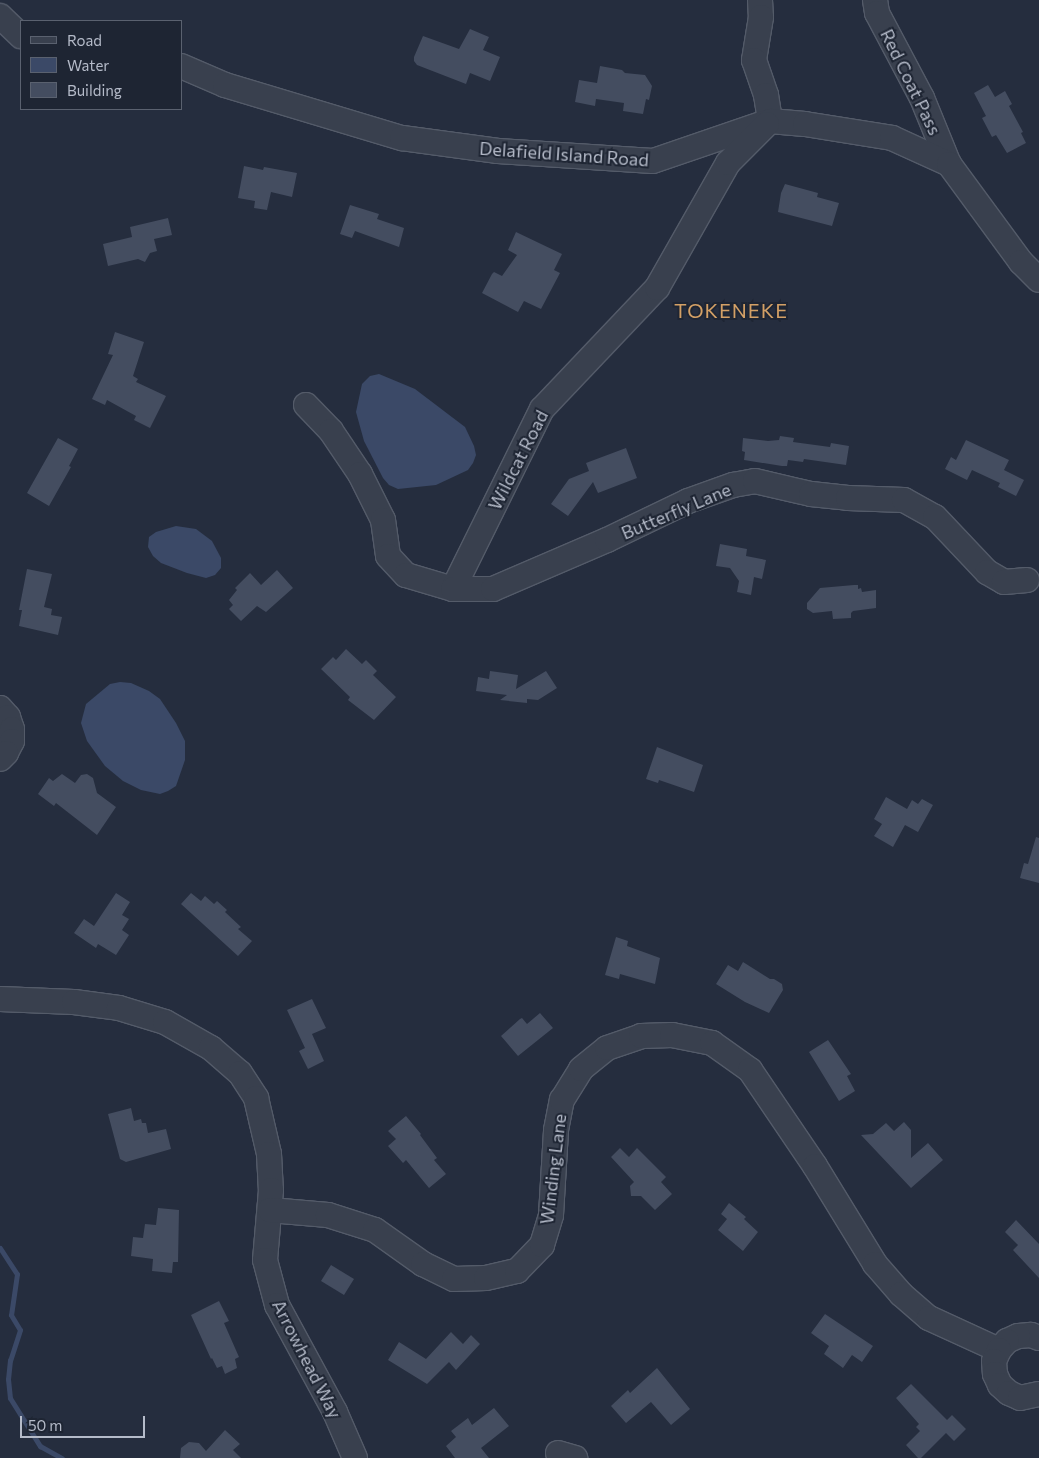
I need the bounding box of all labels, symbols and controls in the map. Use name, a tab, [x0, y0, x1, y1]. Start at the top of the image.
legend	[20, 20, 182, 110]
street label: Red Coat Pass	[876, 25, 946, 139]
text: Road	[67, 31, 102, 49]
text: Water	[67, 56, 109, 74]
text: Building	[67, 81, 122, 99]
street label: Delafield Island Road	[479, 137, 649, 171]
district label: TOKENEKE	[673, 298, 789, 322]
street label: Wildcat Road	[484, 406, 552, 514]
street label: Butterfly Lane	[618, 478, 734, 544]
street label: Winding Lane	[535, 1112, 571, 1226]
street label: Arrowhead Way	[268, 1296, 346, 1422]
scale bar	[22, 1406, 148, 1438]
text: 50 m	[28, 1416, 62, 1434]

